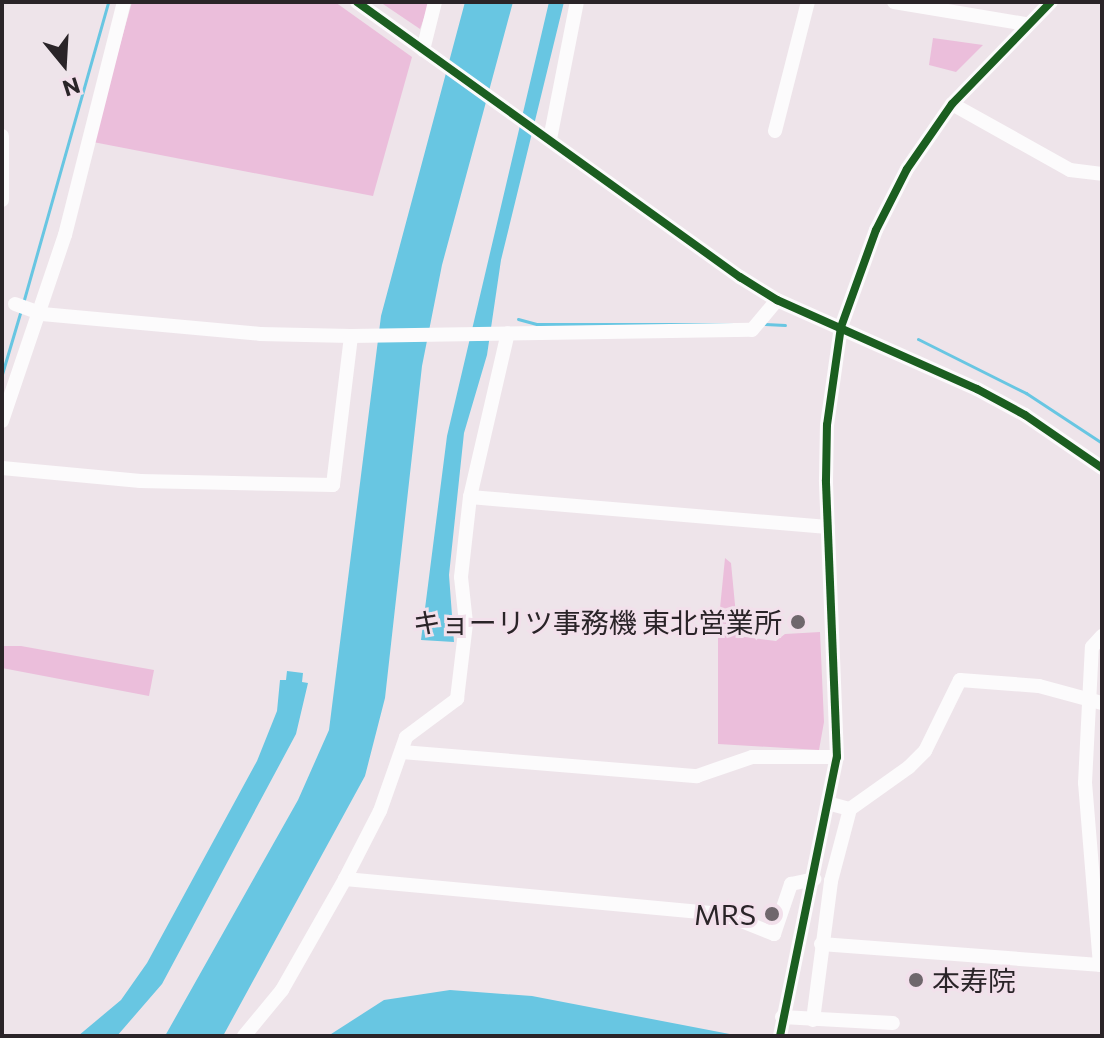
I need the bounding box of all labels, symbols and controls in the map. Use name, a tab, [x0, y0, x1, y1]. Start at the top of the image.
north arrow	[24, 24, 104, 104]
text: N	[60, 72, 84, 103]
place label: キョーリツ事務機 東北営業所	[413, 605, 782, 639]
marker: キョーリツ事務機 東北営業所	[789, 613, 807, 631]
place label: MRS	[694, 897, 756, 931]
marker: MRS	[763, 905, 781, 923]
place label: 本寿院	[932, 963, 1016, 997]
marker: 本寿院	[907, 971, 925, 989]

